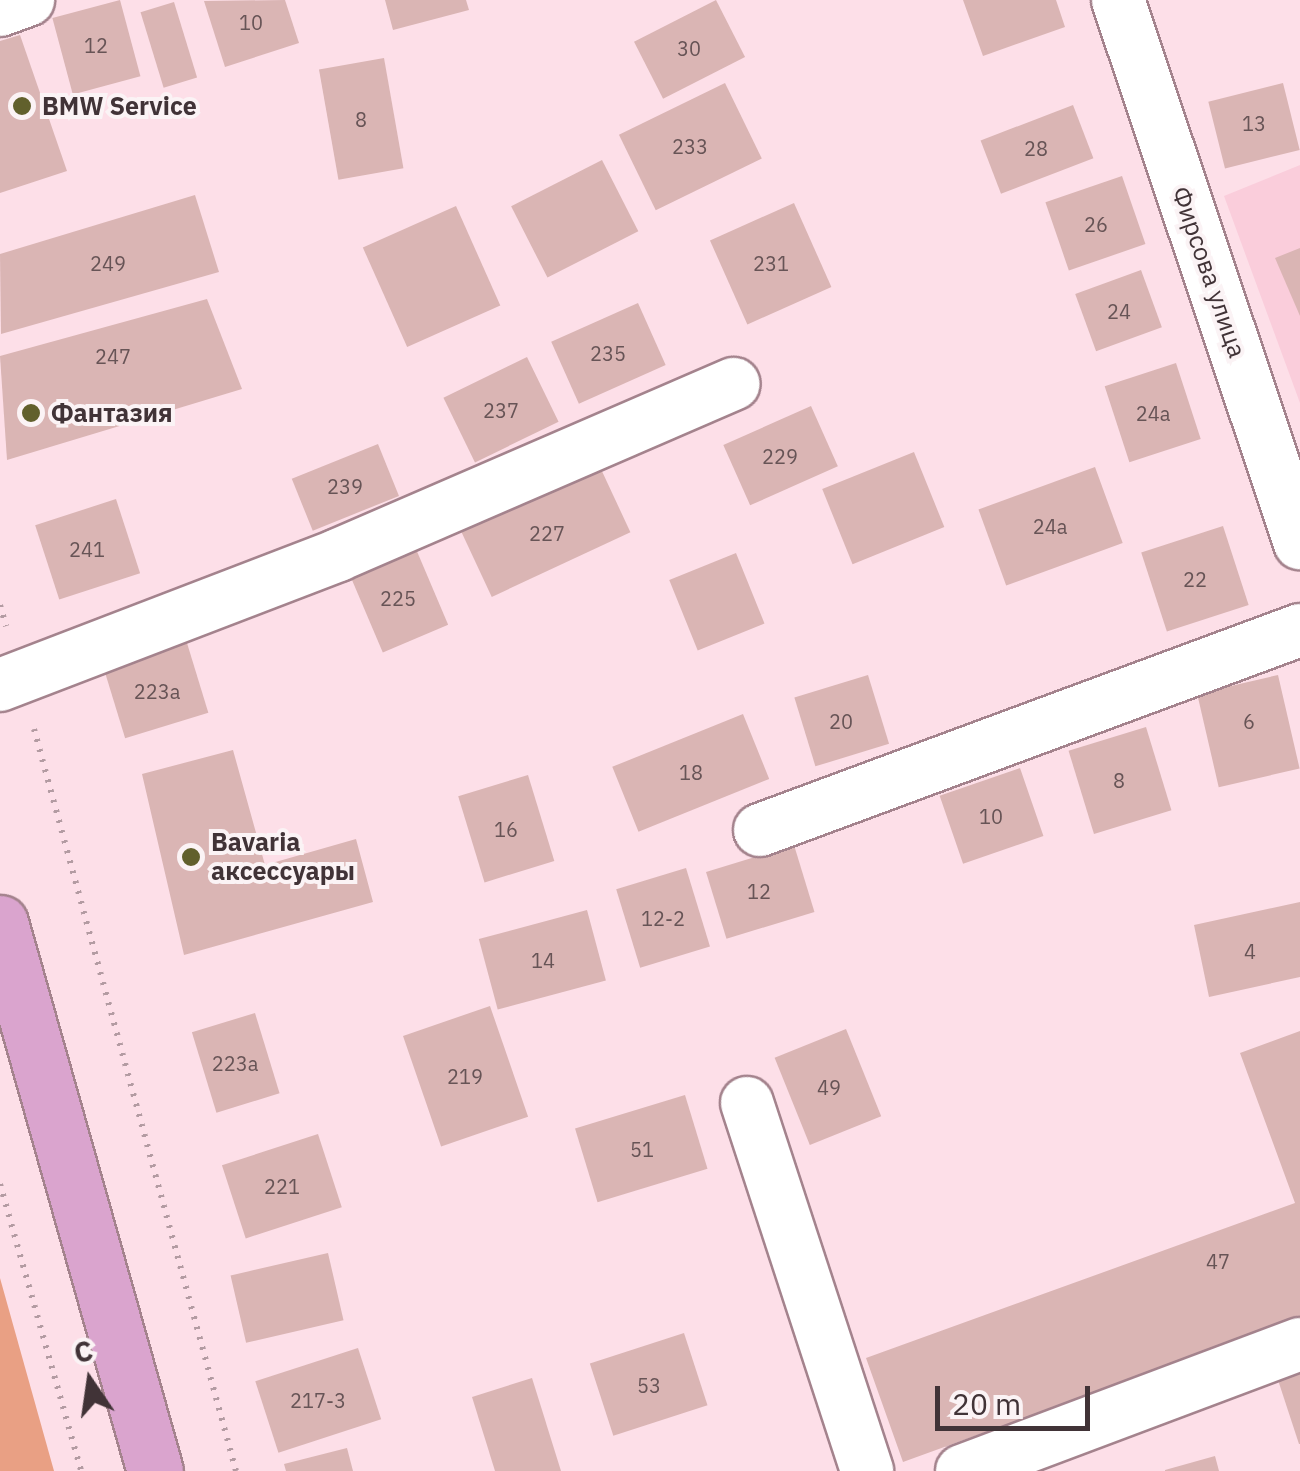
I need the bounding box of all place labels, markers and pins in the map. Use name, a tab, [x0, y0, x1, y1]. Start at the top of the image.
place label: BMW Service	[42, 91, 197, 121]
marker: BMW Service	[11, 95, 33, 117]
place label: Фантазия	[51, 398, 173, 428]
marker: Фантазия	[20, 402, 42, 424]
place label: Bavaria аксеcсуары	[211, 828, 355, 887]
marker: Bavaria аксеcсуары	[180, 846, 202, 868]

